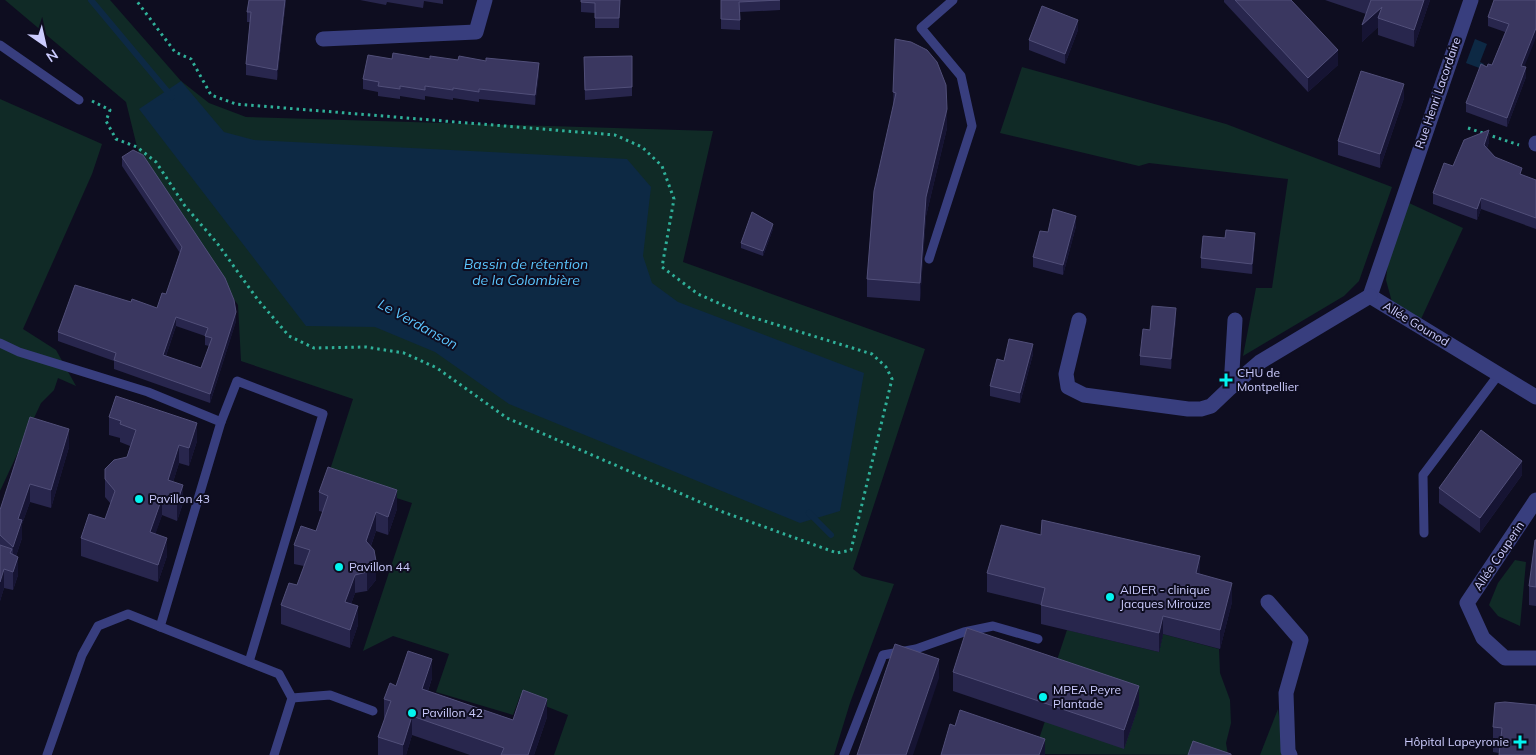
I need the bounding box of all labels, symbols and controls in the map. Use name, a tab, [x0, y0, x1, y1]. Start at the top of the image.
north arrow	[20, 20, 70, 70]
street label: Rue Henri Lacordaire	[1411, 35, 1464, 150]
text: N	[43, 45, 62, 66]
water label: Bassin de rétention de la Colombière	[464, 255, 588, 289]
water label: Le Verdanson	[375, 295, 461, 353]
street label: Allée Gounod	[1381, 298, 1452, 349]
place label: CHU de Montpellier	[1237, 365, 1299, 394]
marker: CHU de Montpellier	[1219, 373, 1233, 387]
place label: Pavillon 43	[149, 491, 210, 506]
marker: Pavillon 43	[133, 493, 145, 505]
street label: Allée Couperin	[1470, 518, 1527, 593]
place label: Pavillon 44	[349, 559, 410, 574]
marker: Pavillon 44	[333, 561, 345, 573]
place label: AIDER - clinique Jacques Mirouze	[1120, 582, 1211, 611]
marker: AIDER - clinique Jacques Mirouze	[1104, 591, 1116, 603]
place label: MPEA Peyre Plantade	[1053, 682, 1121, 711]
marker: MPEA Peyre Plantade	[1037, 691, 1049, 703]
place label: Pavillon 42	[422, 705, 483, 720]
marker: Pavillon 42	[406, 707, 418, 719]
place label: Hôpital Lapeyronie	[1404, 734, 1509, 749]
marker: Hôpital Lapeyronie	[1513, 735, 1527, 749]

